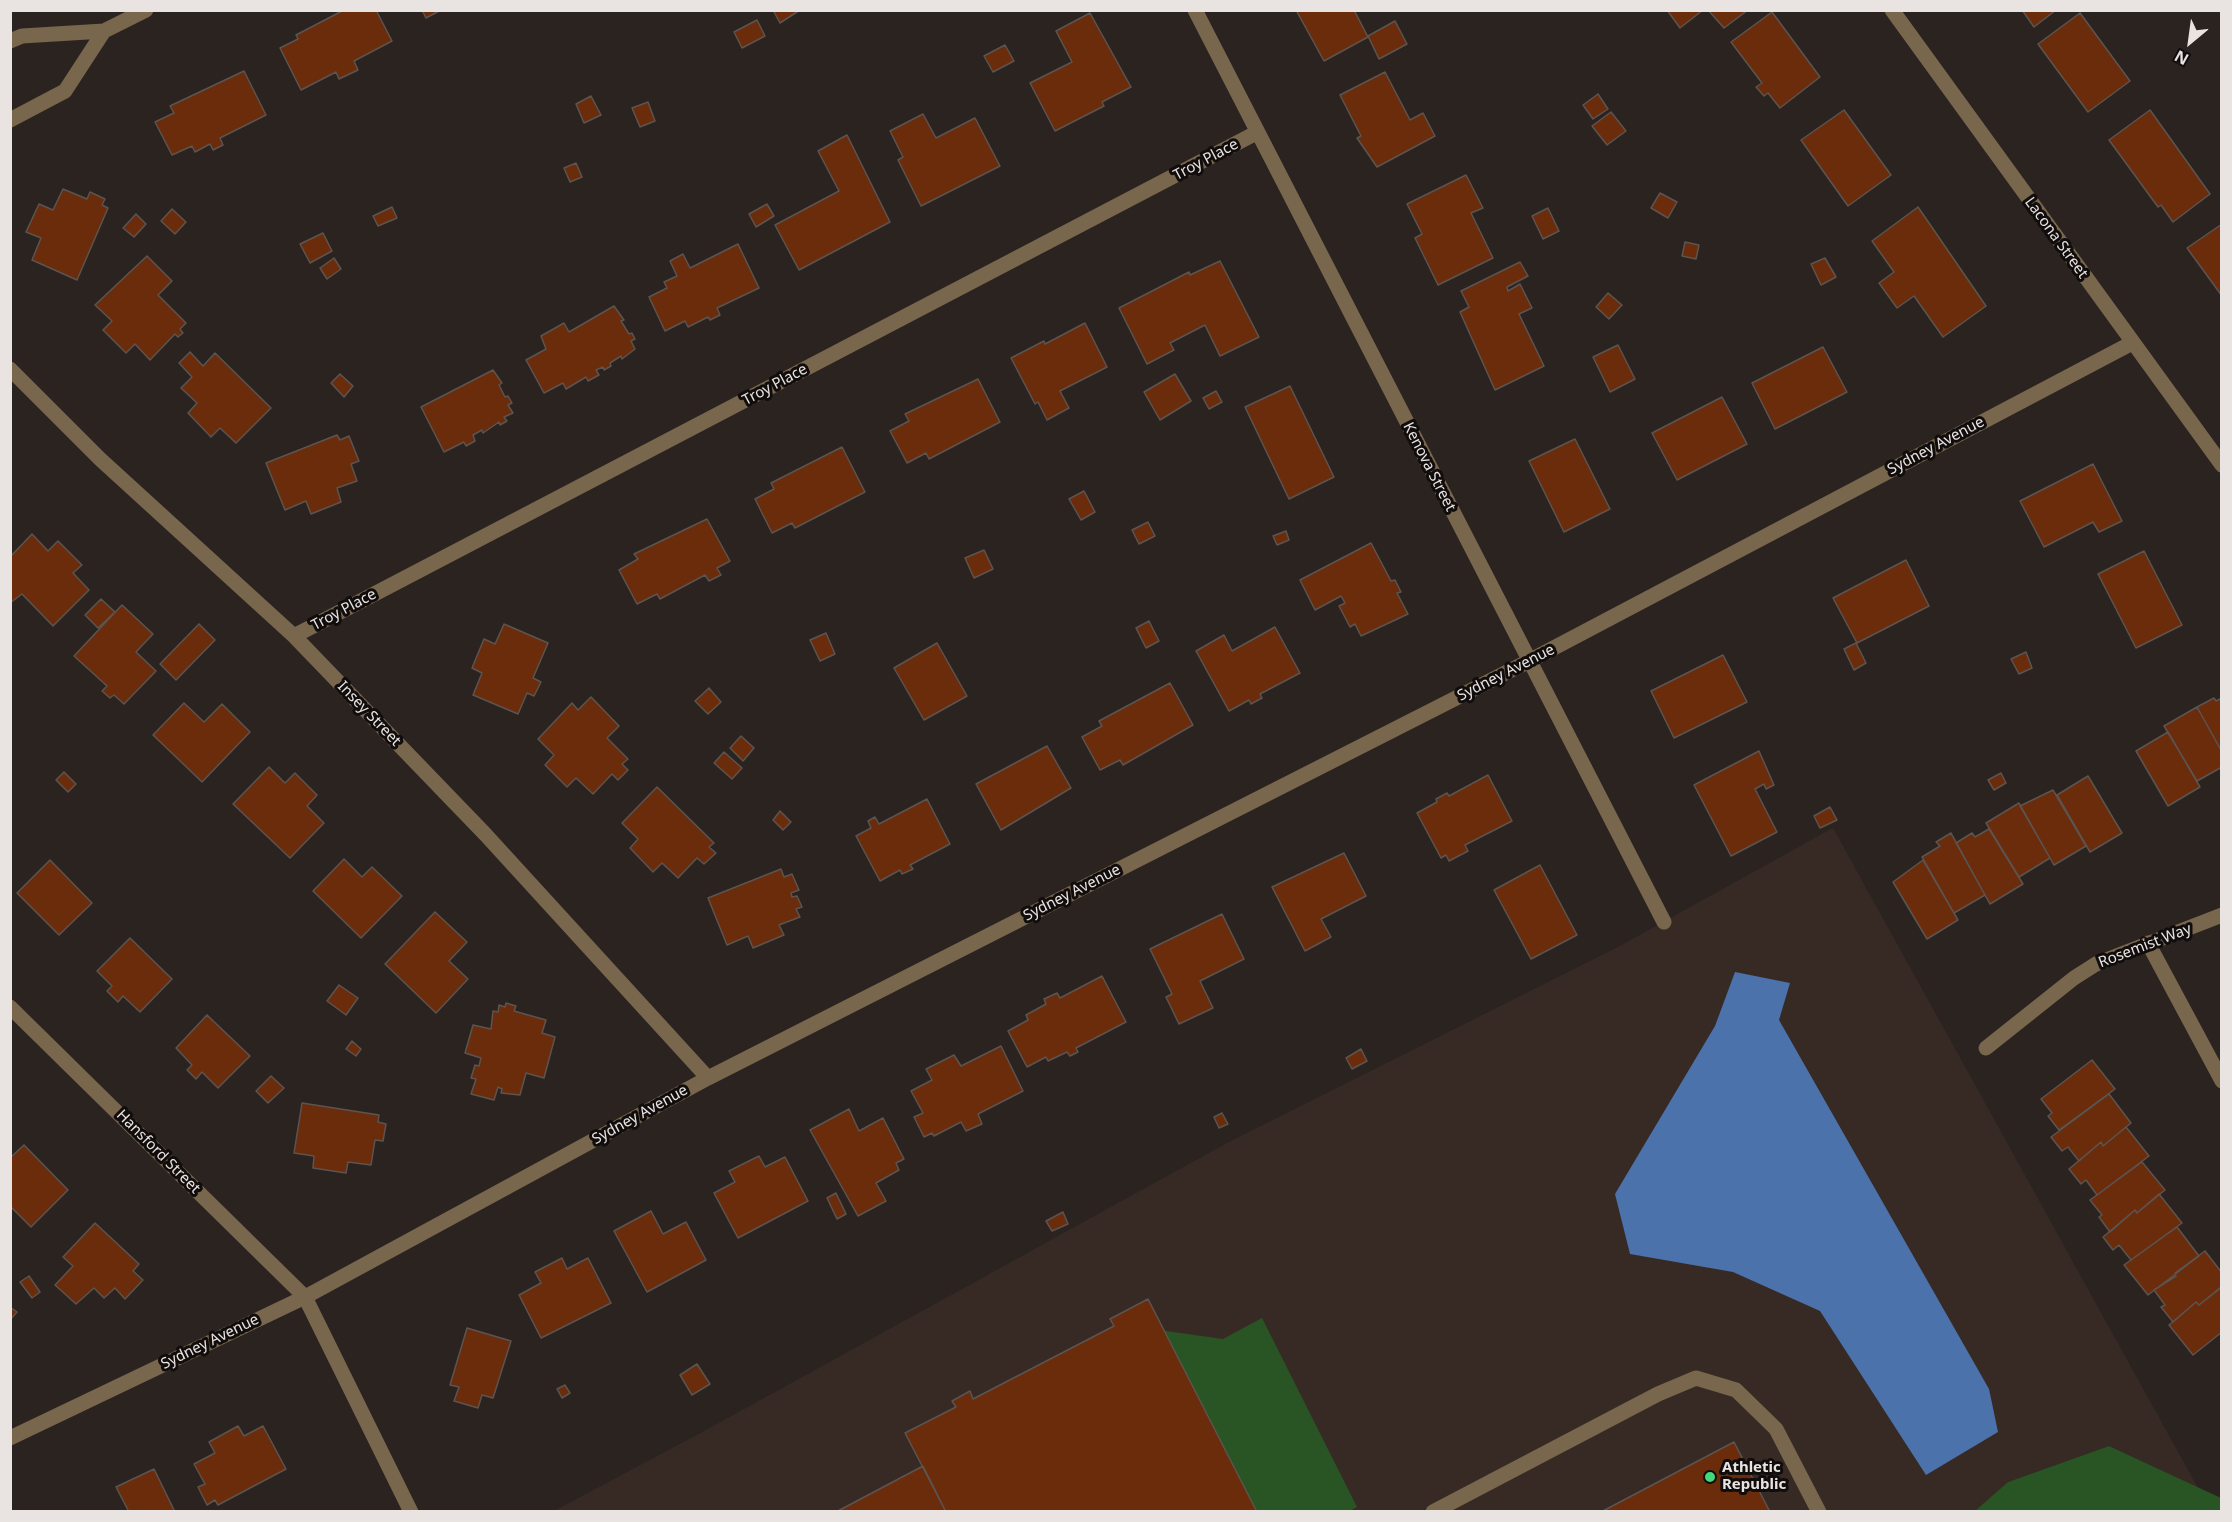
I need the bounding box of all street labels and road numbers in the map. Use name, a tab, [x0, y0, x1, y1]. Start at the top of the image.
street label: Troy Place	[1171, 135, 1241, 185]
street label: Lacona Street	[2021, 194, 2091, 282]
street label: Troy Place	[740, 360, 810, 410]
street label: Sydney Avenue	[1885, 413, 1987, 479]
street label: Kenova Street	[1399, 419, 1459, 515]
street label: Troy Place	[309, 585, 379, 635]
street label: Sydney Avenue	[1454, 641, 1558, 705]
street label: Insey Street	[334, 678, 404, 750]
street label: Sydney Avenue	[1020, 861, 1124, 925]
street label: Rosemist Way	[2096, 920, 2194, 972]
street label: Sydney Avenue	[589, 1081, 691, 1149]
street label: Hansford Street	[112, 1106, 204, 1198]
street label: Sydney Avenue	[158, 1311, 262, 1373]

